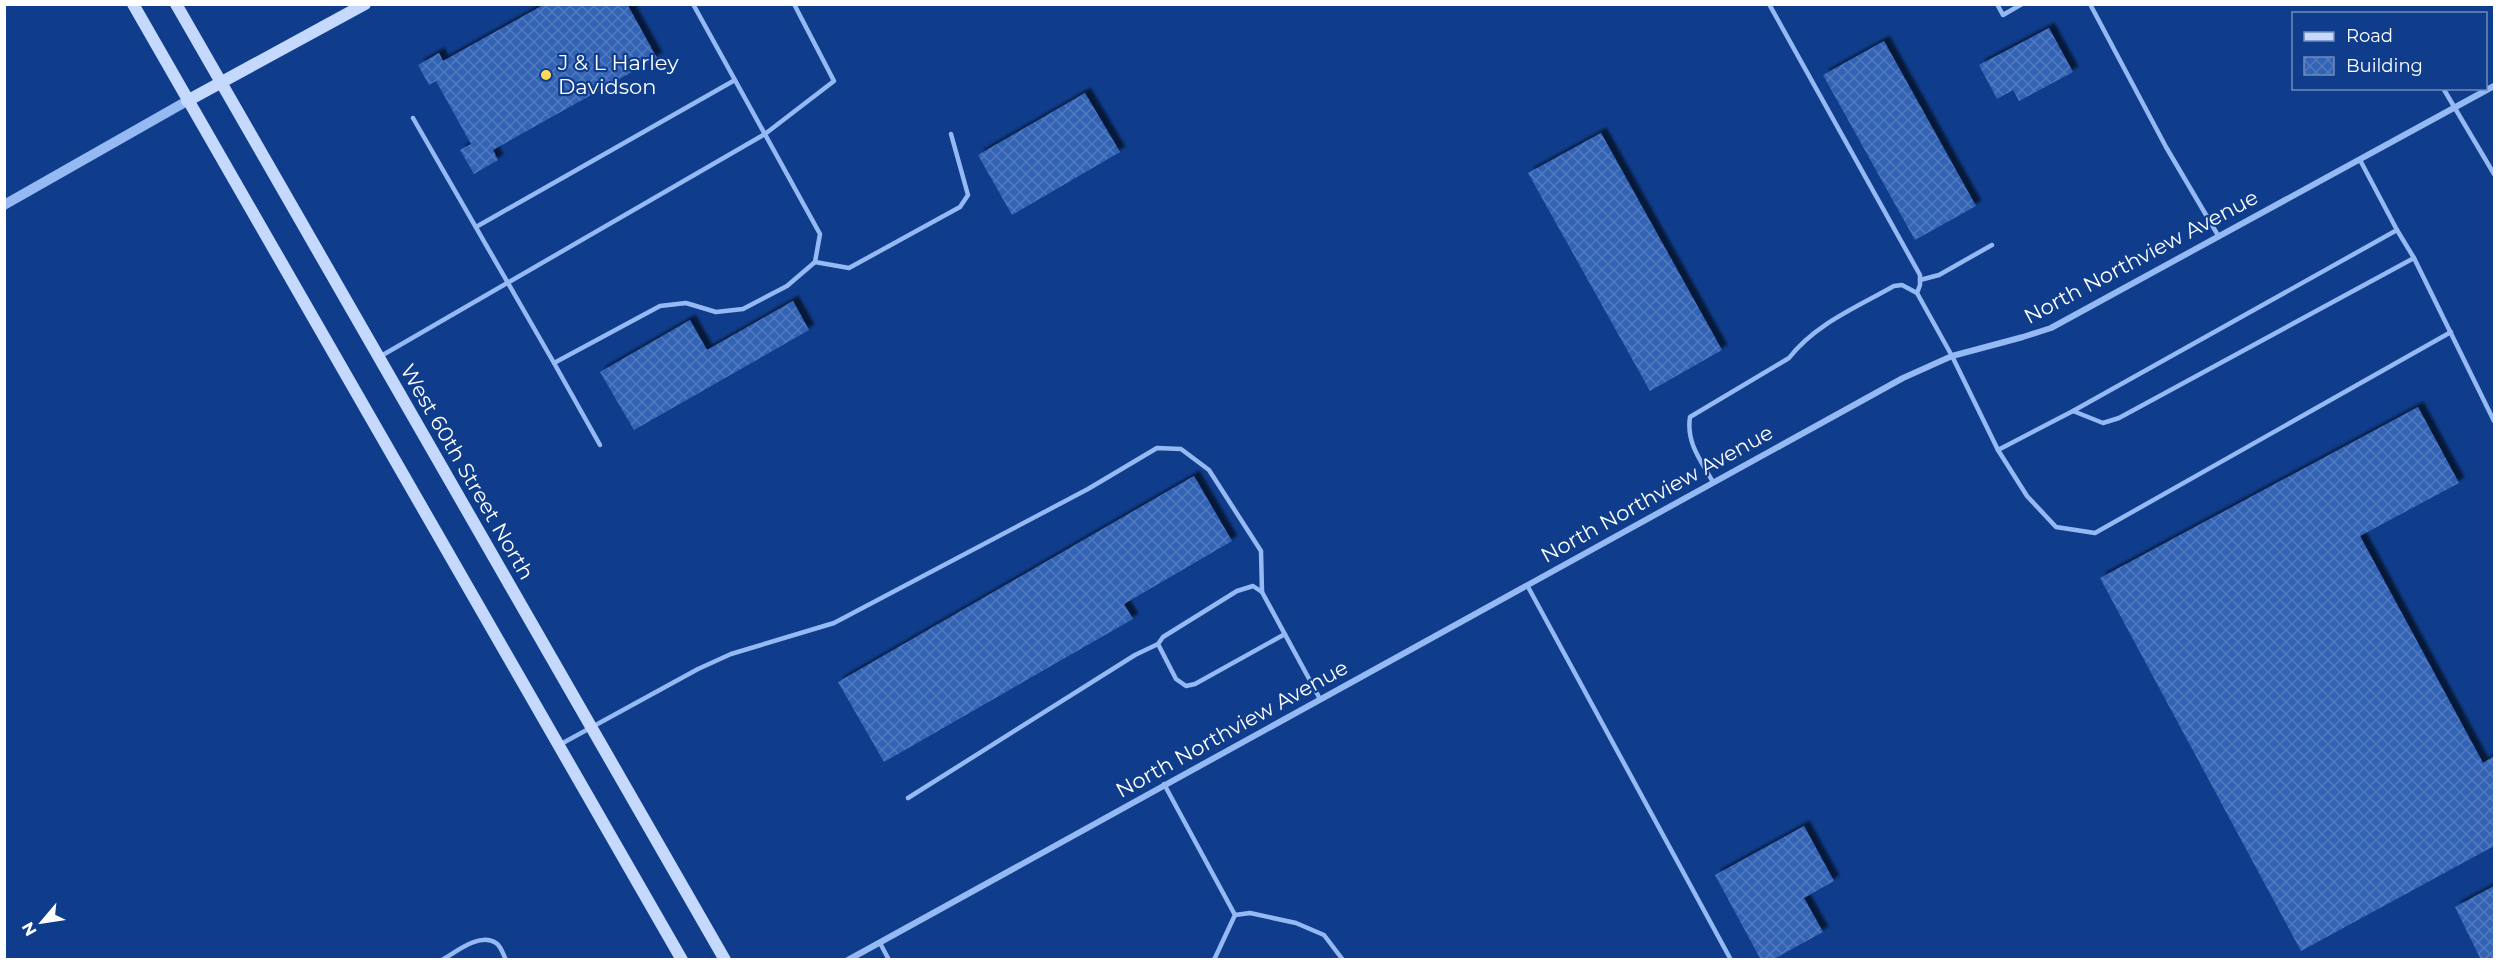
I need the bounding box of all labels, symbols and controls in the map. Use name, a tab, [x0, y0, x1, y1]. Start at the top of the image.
legend	[2292, 12, 2487, 90]
text: Road	[2346, 25, 2393, 47]
place label: J & L Harley Davidson	[557, 50, 679, 99]
text: Building	[2346, 55, 2423, 77]
marker: J & L Harley Davidson	[539, 68, 553, 82]
street label: North Northview Avenue	[2019, 184, 2262, 329]
street label: West 60th Street North	[395, 359, 539, 584]
street label: North Northview Avenue	[1536, 419, 1777, 568]
street label: North Northview Avenue	[1111, 654, 1352, 803]
north arrow	[12, 892, 72, 952]
text: N	[18, 919, 41, 939]

